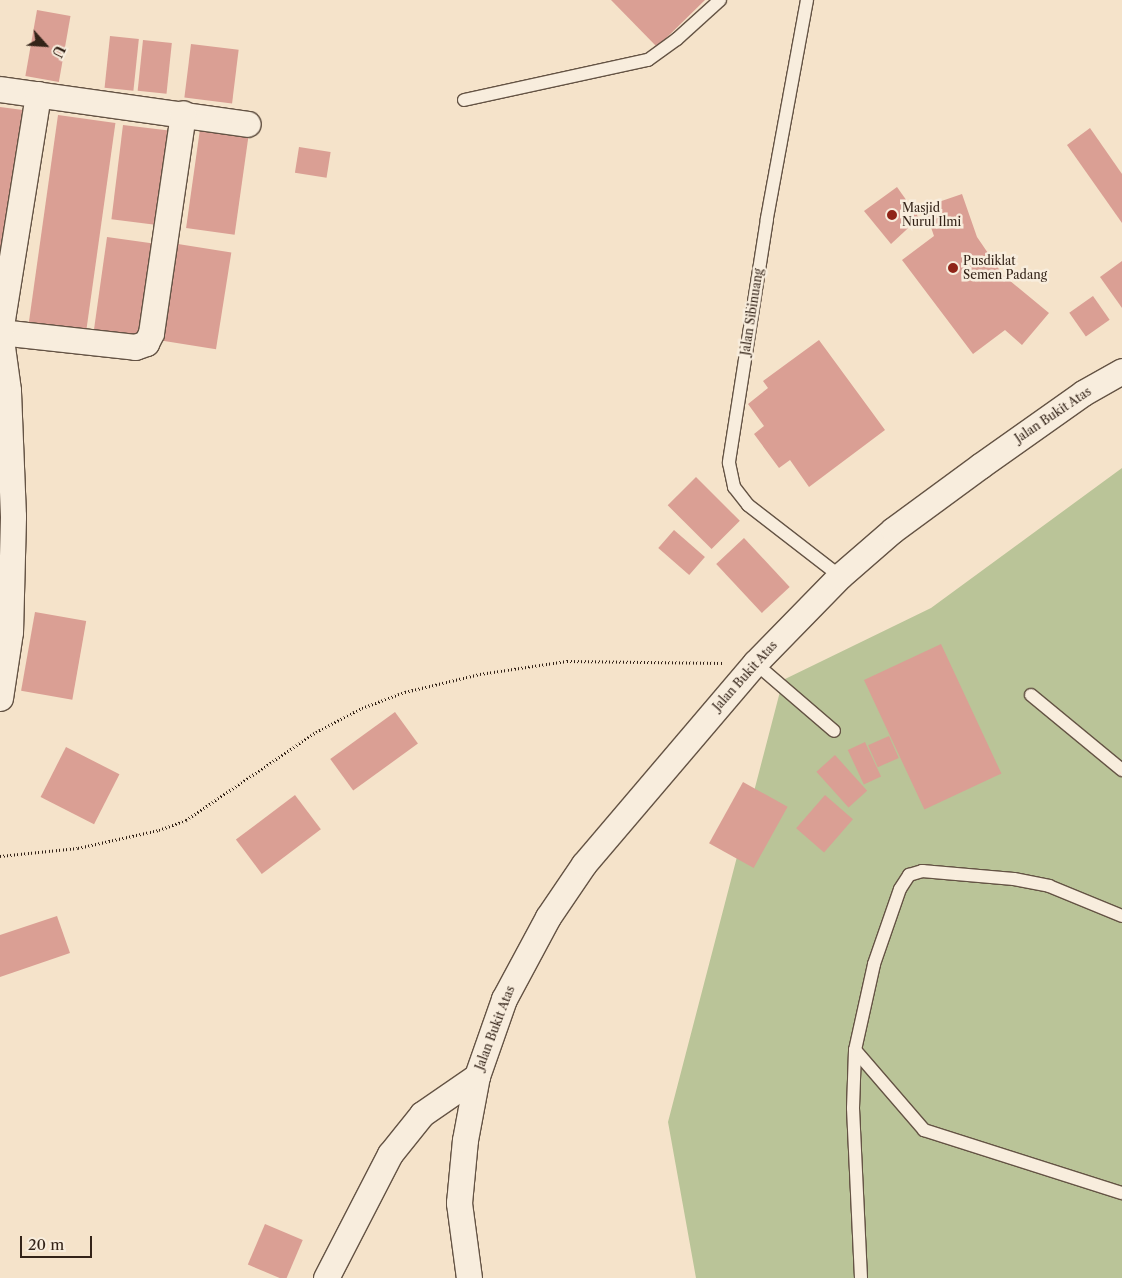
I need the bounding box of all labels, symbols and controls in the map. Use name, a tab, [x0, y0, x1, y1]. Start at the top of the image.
north arrow	[20, 20, 70, 70]
text: U	[48, 43, 69, 61]
place label: Masjid Nurul Ilmi	[902, 201, 961, 229]
marker: Masjid Nurul Ilmi	[886, 209, 898, 221]
place label: Pusdiklat Semen Padang	[963, 254, 1047, 282]
marker: Pusdiklat Semen Padang	[947, 262, 959, 274]
street label: Jalan Sibinuang	[738, 267, 766, 357]
street label: Jalan Bukit Atas	[1012, 384, 1094, 446]
street label: Jalan Bukit Atas	[710, 638, 780, 714]
street label: Jalan Bukit Atas	[472, 984, 518, 1072]
scale bar	[22, 1226, 95, 1258]
text: 20 m	[28, 1235, 64, 1254]

